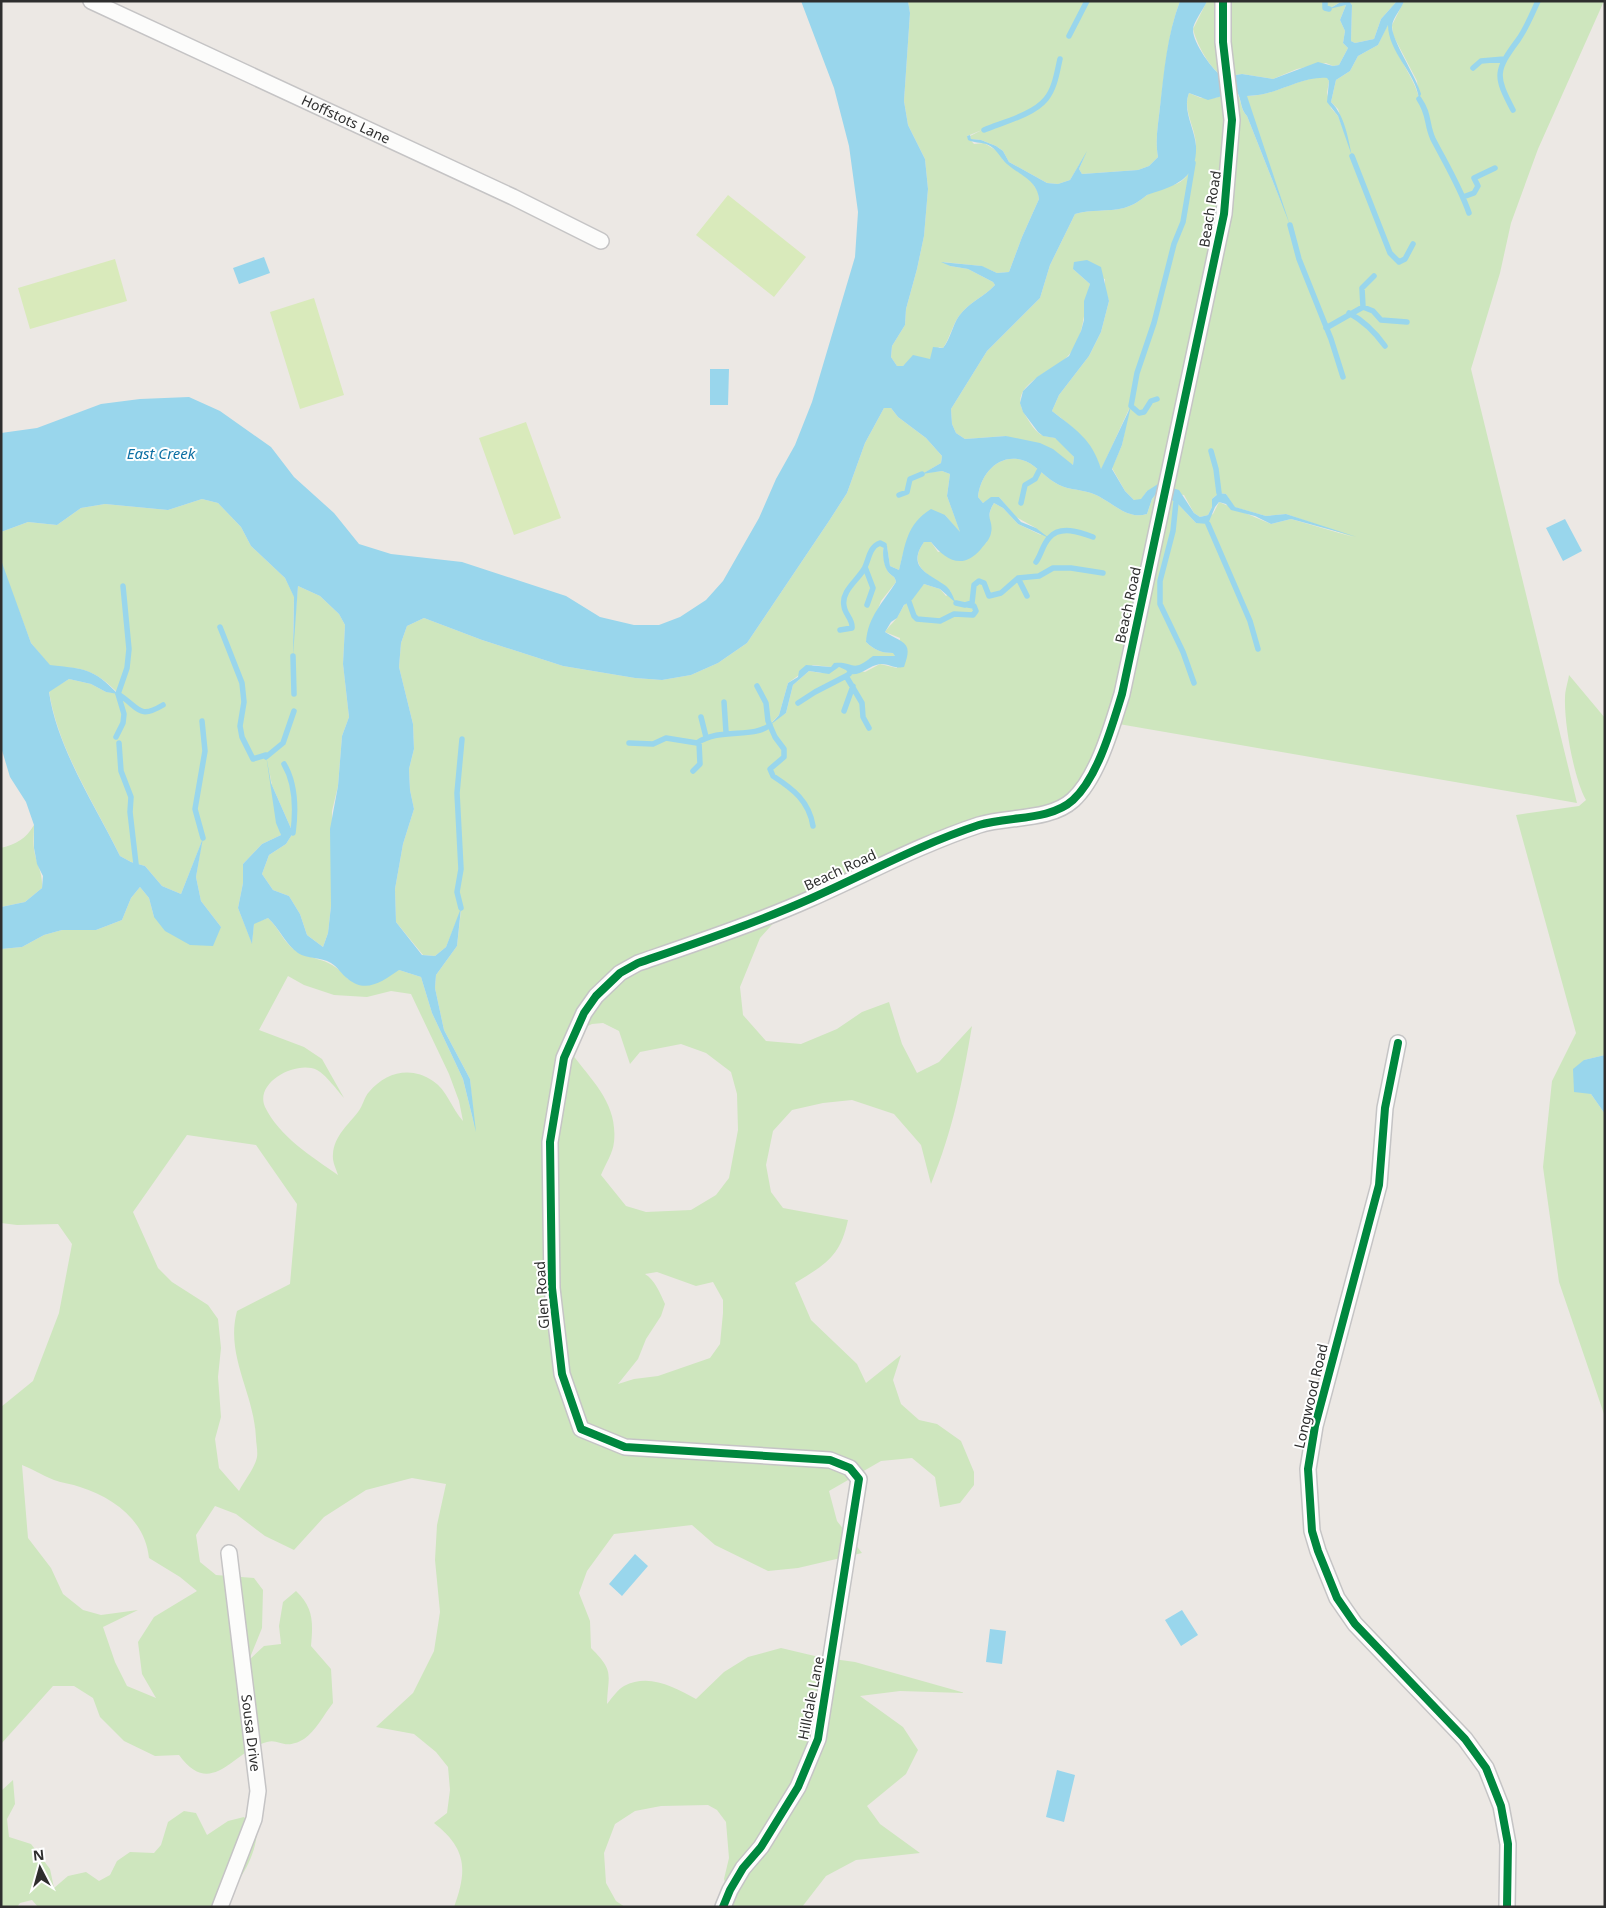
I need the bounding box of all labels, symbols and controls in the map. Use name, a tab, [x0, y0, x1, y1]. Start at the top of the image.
street label: Hoffstots Lane	[299, 90, 394, 148]
street label: Beach Road	[1194, 169, 1225, 249]
water label: East Creek	[127, 443, 196, 463]
street label: Beach Road	[1110, 565, 1145, 645]
street label: Beach Road	[801, 845, 879, 895]
street label: Glen Road	[530, 1261, 553, 1329]
street label: Longwood Road	[1289, 1342, 1332, 1450]
street label: Hilldale Lane	[793, 1654, 828, 1741]
street label: Sousa Drive	[237, 1693, 266, 1773]
north arrow	[15, 1843, 65, 1893]
text: N	[32, 1845, 45, 1865]

